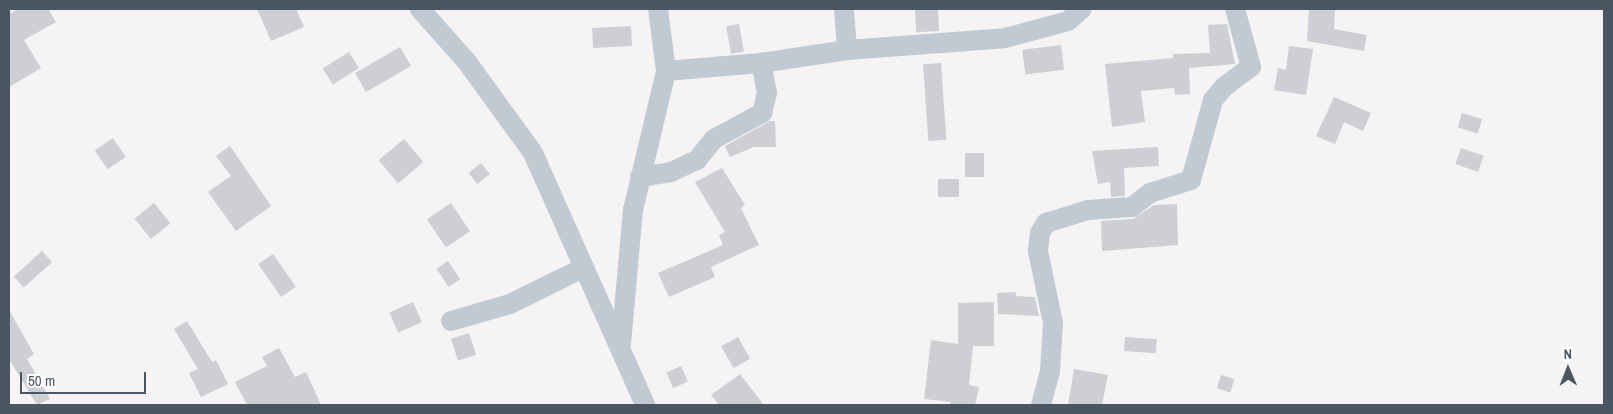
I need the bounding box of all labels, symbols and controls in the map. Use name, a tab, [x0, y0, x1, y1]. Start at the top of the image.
north arrow	[1543, 344, 1593, 394]
text: N	[1563, 345, 1572, 363]
scale bar	[22, 362, 149, 394]
text: 50 m	[28, 370, 55, 391]

